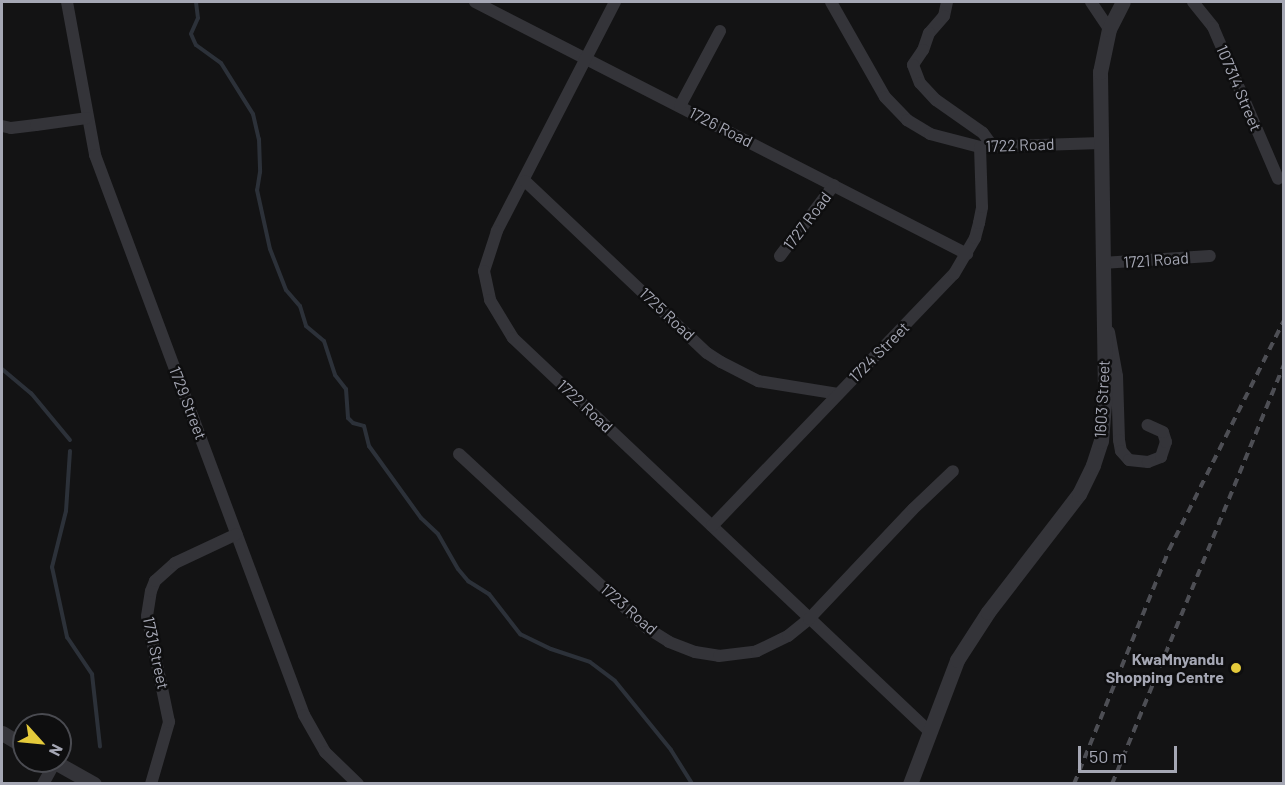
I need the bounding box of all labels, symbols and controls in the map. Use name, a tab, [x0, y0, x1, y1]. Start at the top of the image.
street label: 107314 Street	[1212, 42, 1266, 134]
street label: 1726 Road	[686, 103, 756, 151]
street label: 1722 Road	[985, 134, 1055, 156]
street label: 1727 Road	[779, 188, 835, 254]
street label: 1721 Road	[1123, 248, 1189, 272]
street label: 1725 Road	[635, 284, 699, 344]
street label: 1724 Street	[845, 318, 913, 386]
street label: 1603 Street	[1090, 360, 1114, 438]
street label: 1729 Street	[165, 364, 211, 442]
street label: 1722 Road	[553, 375, 617, 437]
street label: 1723 Road	[597, 579, 661, 639]
street label: 1731 Street	[139, 615, 173, 691]
place label: KwaMnyandu Shopping Centre	[1106, 649, 1224, 687]
marker: KwaMnyandu Shopping Centre	[1229, 661, 1243, 675]
north arrow	[12, 713, 72, 773]
scale bar	[1081, 734, 1180, 772]
text: N	[46, 741, 68, 760]
text: 50 m	[1089, 745, 1127, 767]

